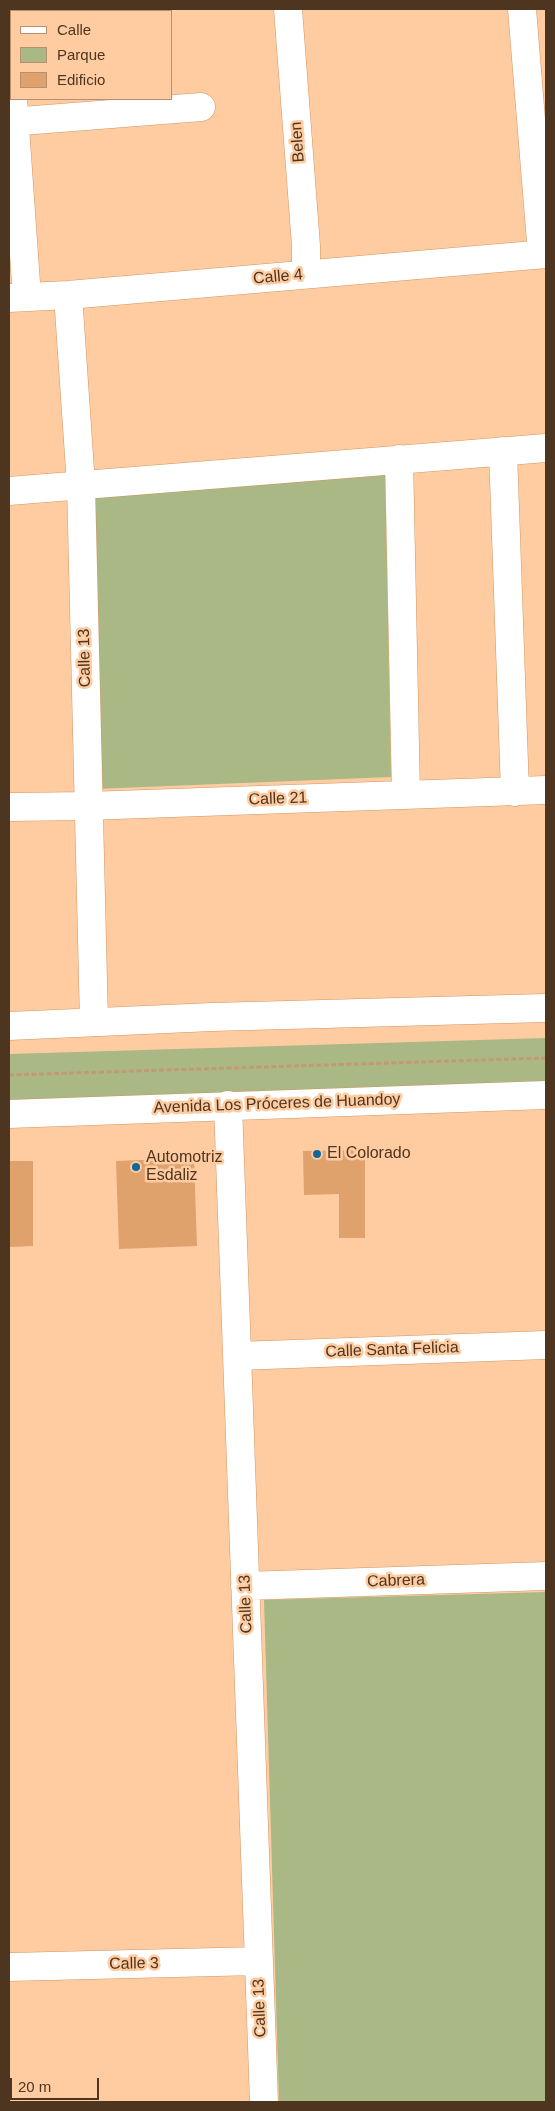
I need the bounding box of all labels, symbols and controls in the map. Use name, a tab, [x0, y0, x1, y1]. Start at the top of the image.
legend	[10, 10, 172, 100]
text: Calle	[57, 21, 91, 38]
text: Parque	[57, 46, 105, 63]
text: Edificio	[57, 71, 105, 88]
street label: Belen	[287, 121, 309, 163]
street label: Calle 4	[252, 265, 304, 289]
street label: Calle 13	[75, 628, 95, 688]
street label: Calle 21	[248, 788, 308, 810]
street label: Avenida Los Próceres de Huandoy	[153, 1090, 401, 1118]
place label: El Colorado	[327, 1144, 411, 1164]
place label: Automotriz Esdaliz	[146, 1148, 222, 1186]
marker: El Colorado	[311, 1148, 323, 1160]
marker: Automotriz Esdaliz	[130, 1161, 142, 1173]
street label: Calle Santa Felicia	[325, 1338, 459, 1362]
street label: Cabrera	[367, 1570, 425, 1592]
street label: Calle 13	[235, 1574, 257, 1634]
street label: Calle 3	[109, 1954, 159, 1974]
street label: Calle 13	[249, 1978, 271, 2038]
scale bar	[12, 2068, 101, 2100]
text: 20 m	[18, 2078, 51, 2095]

